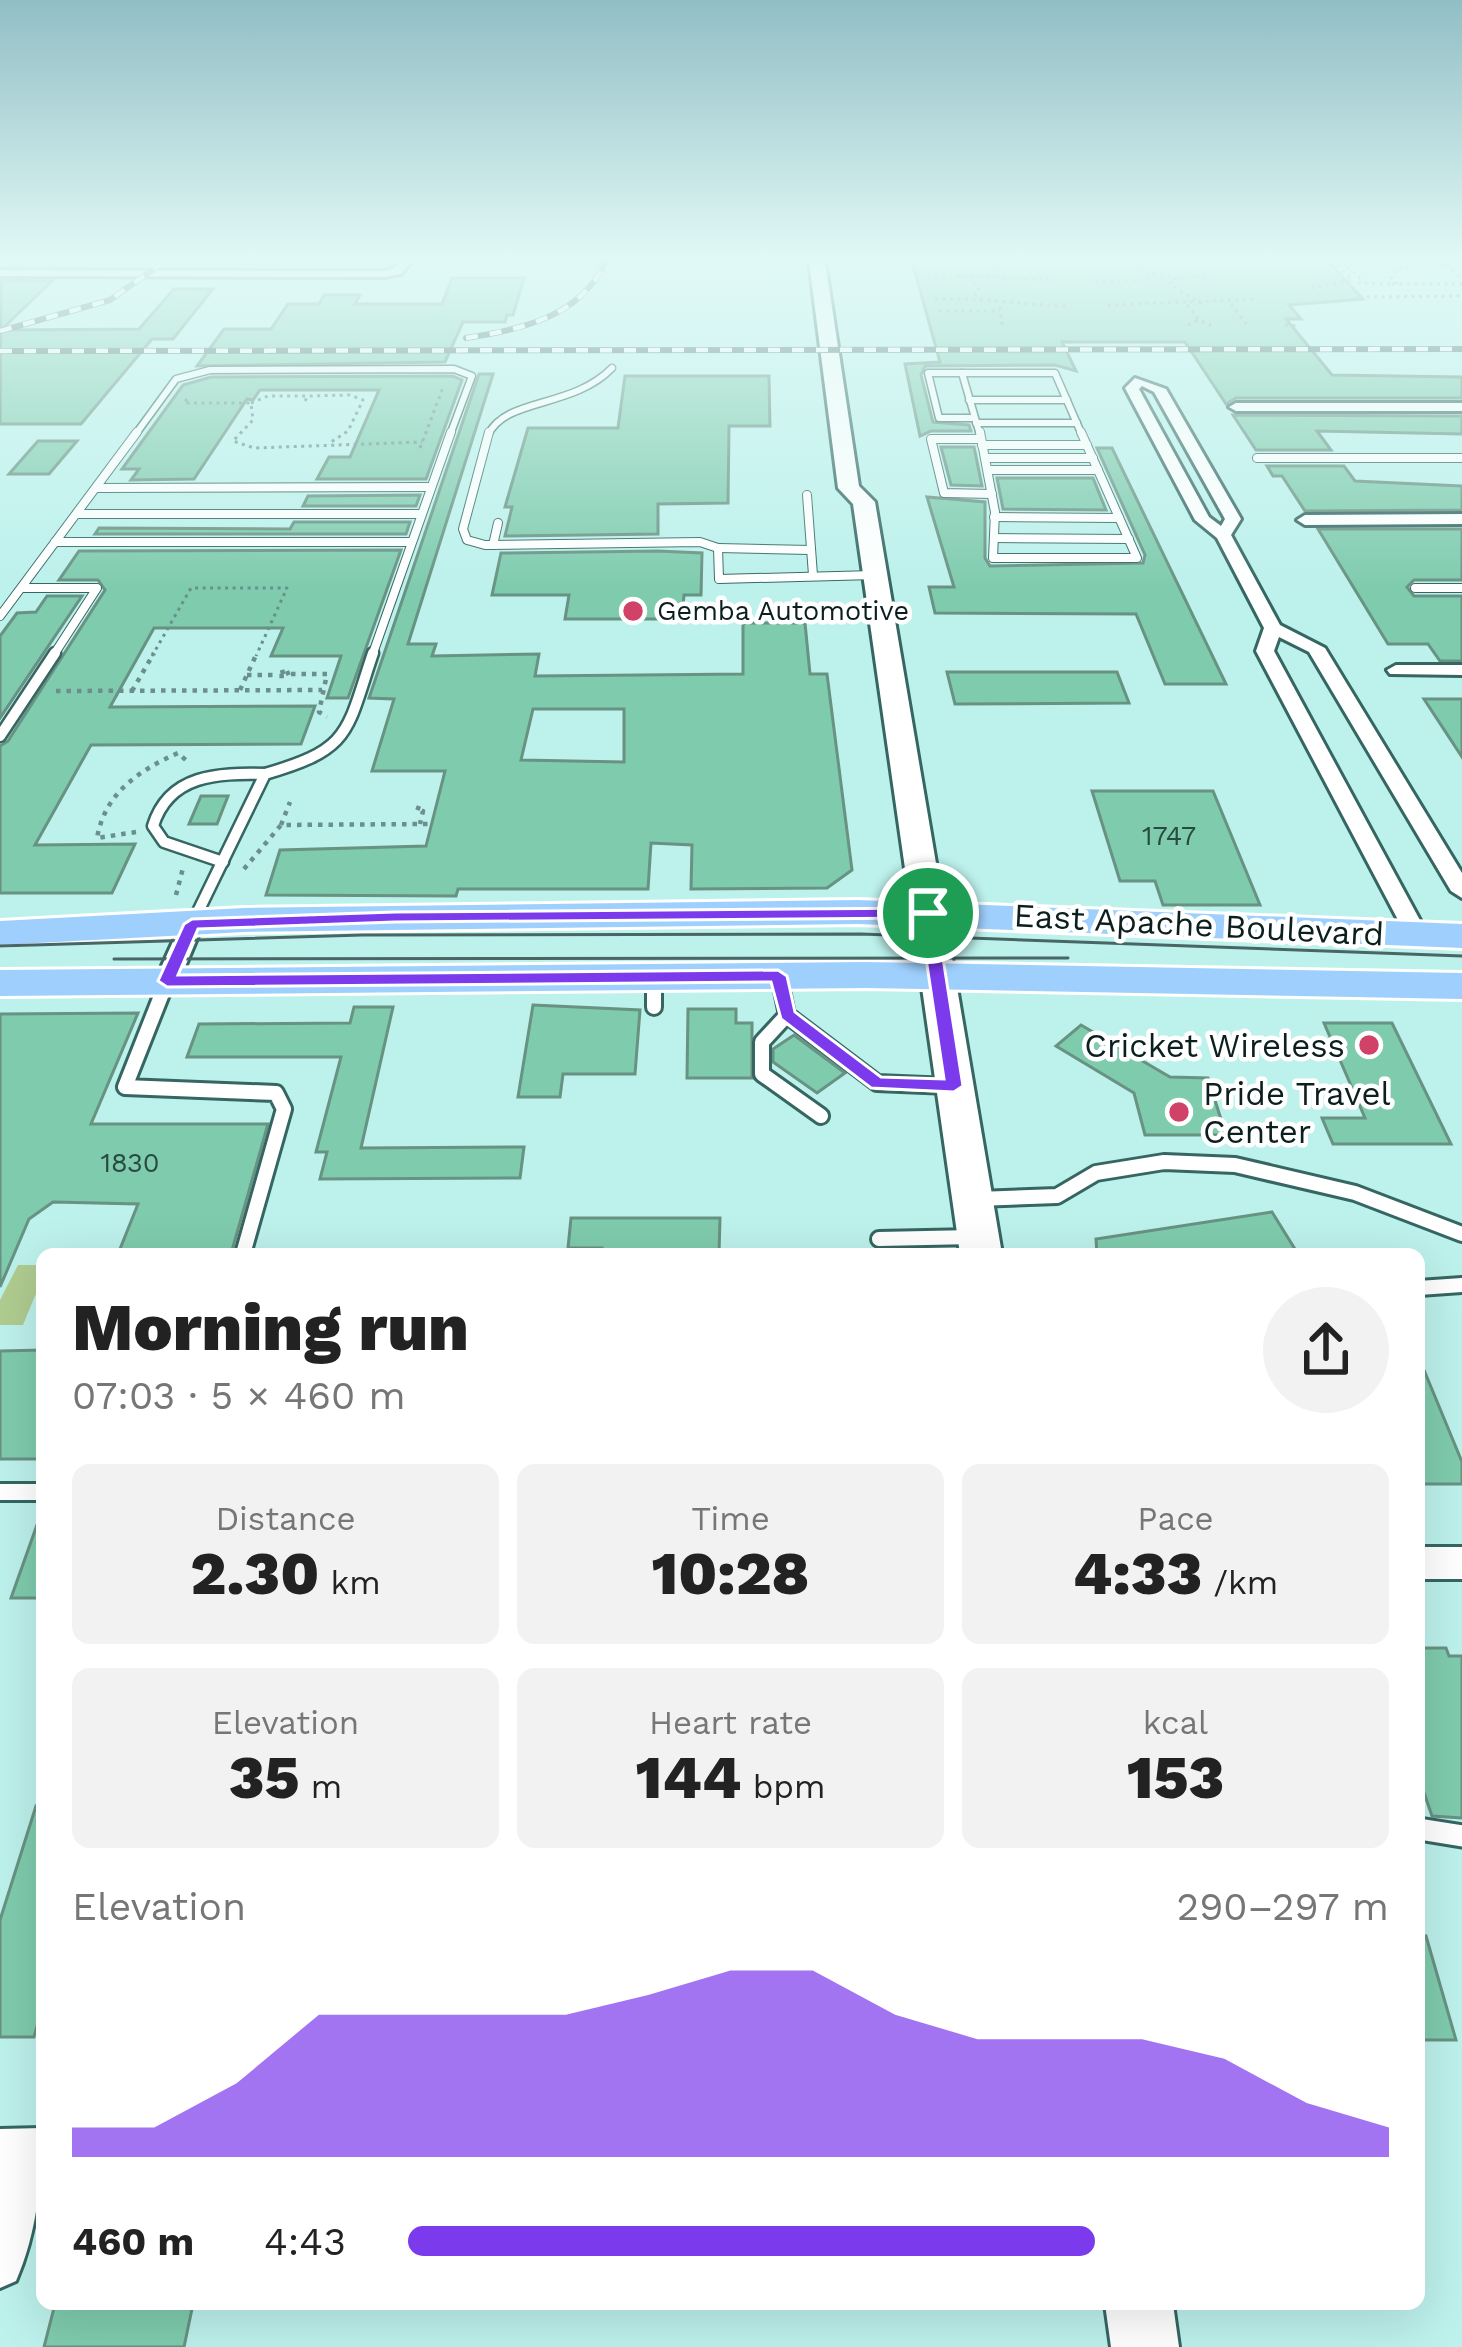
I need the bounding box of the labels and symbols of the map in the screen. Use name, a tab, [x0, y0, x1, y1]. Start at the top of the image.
place label: Gemba Automotive	[657, 595, 909, 627]
marker: Gemba Automotive	[620, 598, 646, 624]
house number: 1747	[1142, 820, 1196, 852]
pin	[877, 862, 979, 964]
street label: East Apache Boulevard	[1013, 895, 1385, 954]
place label: Cricket Wireless	[1084, 1026, 1345, 1065]
marker: Cricket Wireless	[1356, 1032, 1382, 1058]
place label: Pride Travel Center	[1203, 1074, 1391, 1151]
marker: Pride Travel Center	[1166, 1099, 1192, 1125]
house number: 1830	[100, 1147, 160, 1179]

